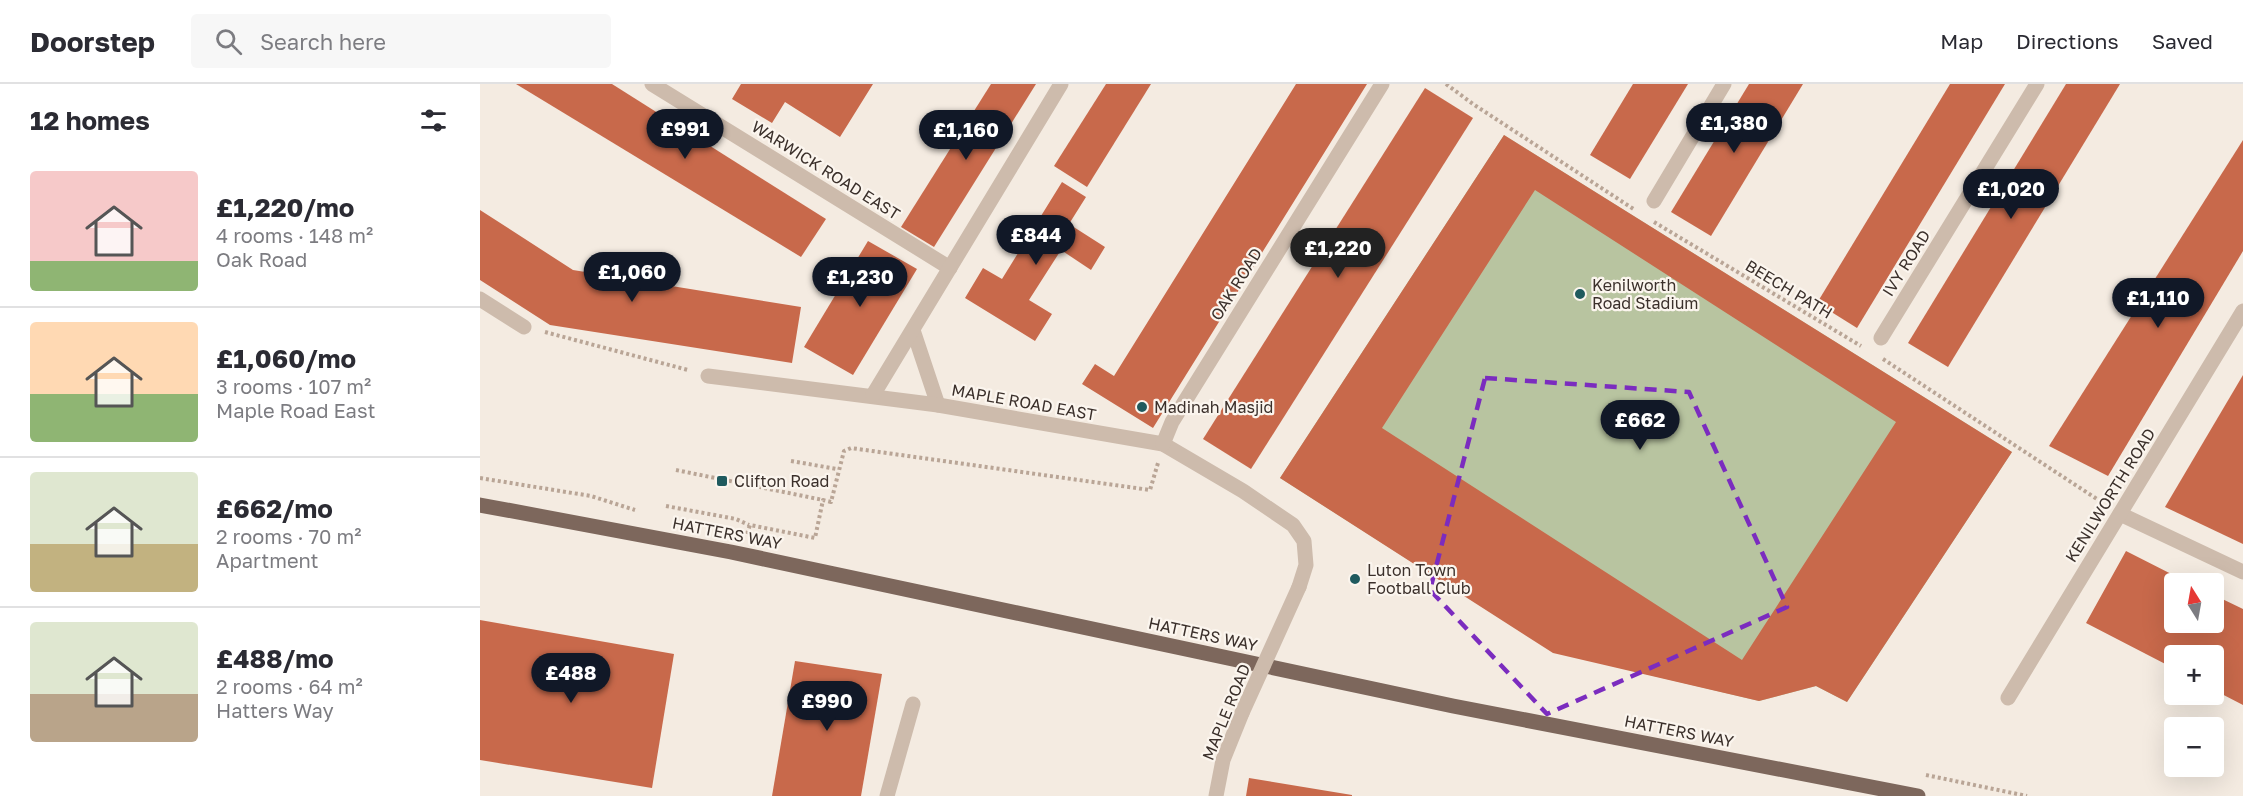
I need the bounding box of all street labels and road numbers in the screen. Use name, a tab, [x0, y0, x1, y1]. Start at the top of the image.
street label: WARWICK ROAD EAST	[748, 116, 904, 224]
street label: IVY ROAD	[1878, 226, 1934, 300]
street label: OAK ROAD	[1206, 244, 1266, 324]
street label: BEECH PATH	[1742, 255, 1836, 323]
street label: MAPLE ROAD EAST	[950, 379, 1098, 425]
street label: KENILWORTH ROAD	[2061, 424, 2159, 566]
street label: HATTERS WAY	[671, 513, 784, 554]
street label: HATTERS WAY	[1147, 613, 1260, 655]
street label: MAPLE ROAD	[1198, 661, 1254, 763]
street label: HATTERS WAY	[1623, 711, 1736, 752]

